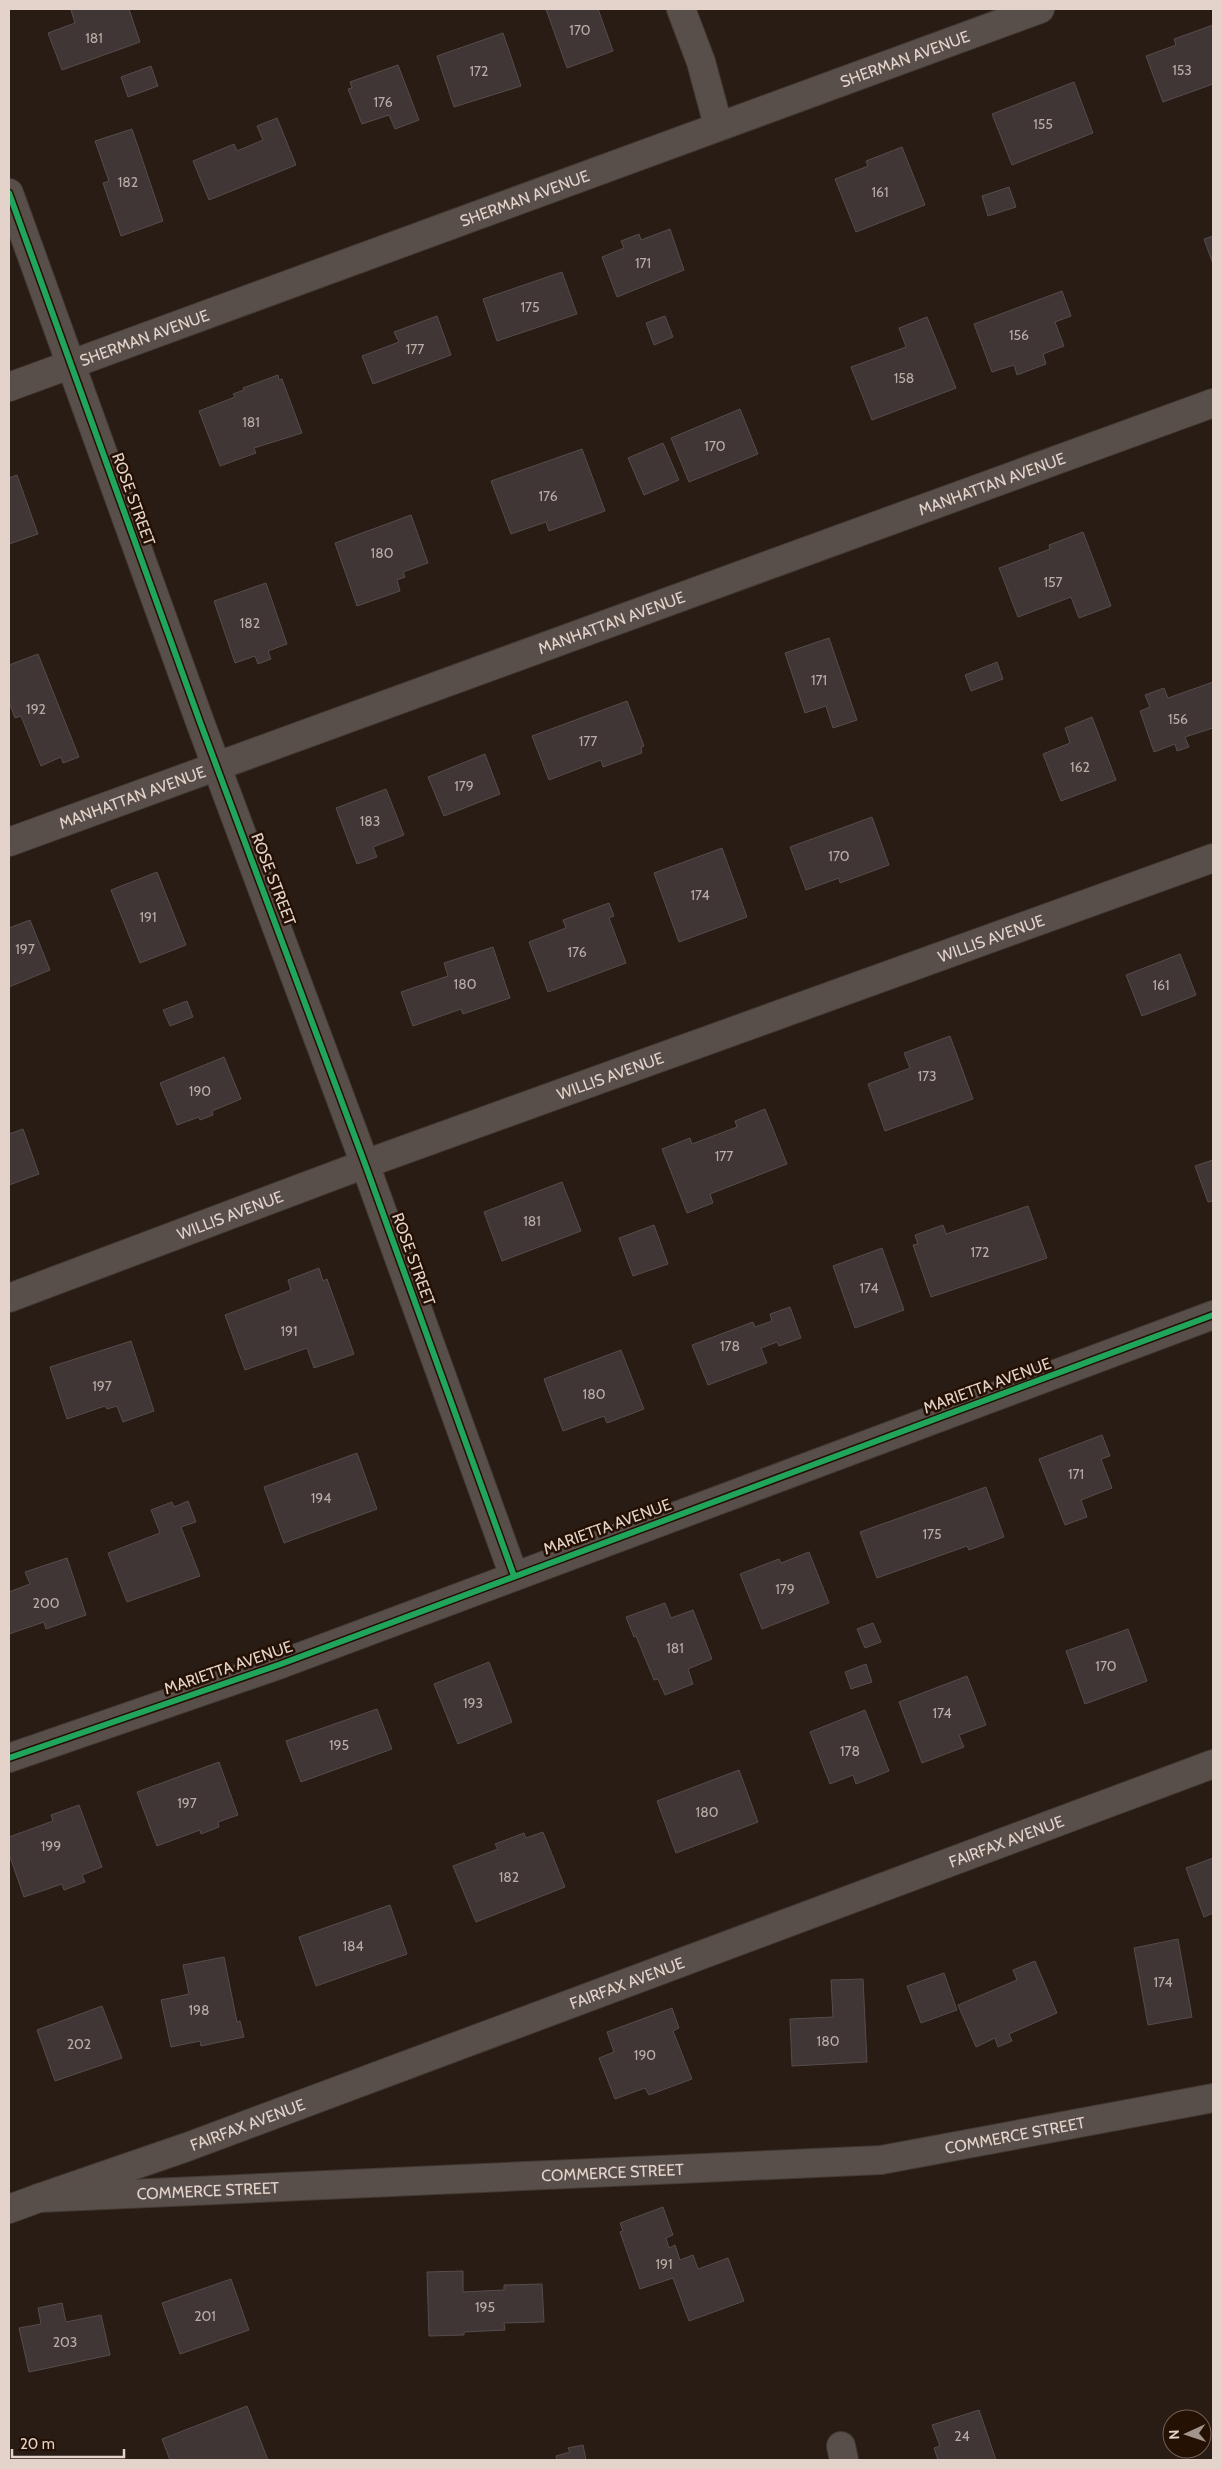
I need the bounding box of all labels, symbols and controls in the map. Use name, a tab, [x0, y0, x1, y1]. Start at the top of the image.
house number: 170	[569, 21, 591, 39]
street label: SHERMAN AVENUE	[838, 27, 972, 91]
house number: 181	[85, 29, 103, 47]
house number: 153	[1172, 61, 1192, 79]
house number: 172	[470, 62, 488, 80]
house number: 176	[373, 93, 393, 111]
house number: 155	[1033, 115, 1053, 133]
street label: SHERMAN AVENUE	[457, 166, 592, 231]
house number: 182	[118, 173, 138, 191]
house number: 161	[872, 183, 888, 201]
house number: 171	[635, 254, 651, 272]
house number: 175	[520, 298, 540, 316]
street label: SHERMAN AVENUE	[77, 305, 212, 370]
house number: 156	[1009, 326, 1029, 344]
house number: 177	[406, 340, 424, 358]
house number: 158	[894, 369, 914, 387]
house number: 181	[242, 413, 260, 431]
house number: 170	[704, 437, 726, 455]
street label: MANHATTAN AVENUE	[916, 449, 1068, 520]
street label: ROSE STREET	[108, 450, 159, 549]
house number: 176	[538, 487, 558, 505]
house number: 180	[371, 544, 394, 562]
house number: 157	[1043, 573, 1063, 591]
street label: MANHATTAN AVENUE	[535, 587, 687, 658]
house number: 182	[240, 614, 260, 632]
house number: 171	[811, 671, 827, 689]
house number: 192	[26, 700, 46, 718]
house number: 156	[1168, 710, 1188, 728]
house number: 177	[579, 732, 597, 750]
house number: 162	[1070, 758, 1090, 776]
street label: MANHATTAN AVENUE	[56, 762, 208, 833]
house number: 179	[454, 777, 474, 795]
house number: 183	[360, 812, 380, 830]
street label: ROSE STREET	[247, 830, 300, 929]
house number: 170	[828, 847, 850, 865]
house number: 174	[690, 886, 710, 904]
house number: 191	[139, 908, 157, 926]
street label: WILLIS AVENUE	[935, 911, 1047, 966]
house number: 197	[15, 940, 35, 958]
house number: 176	[567, 943, 587, 961]
house number: 180	[454, 975, 477, 993]
house number: 161	[1153, 976, 1169, 994]
street label: WILLIS AVENUE	[555, 1048, 666, 1104]
house number: 173	[917, 1067, 937, 1085]
house number: 190	[189, 1082, 211, 1100]
house number: 177	[715, 1147, 733, 1165]
street label: WILLIS AVENUE	[174, 1187, 286, 1244]
street label: ROSE STREET	[388, 1210, 439, 1309]
house number: 181	[523, 1212, 541, 1230]
house number: 172	[971, 1243, 989, 1261]
house number: 174	[859, 1279, 879, 1297]
house number: 191	[280, 1322, 298, 1340]
house number: 178	[720, 1337, 740, 1355]
street label: MARIETTA AVENUE	[921, 1353, 1054, 1417]
house number: 197	[92, 1377, 112, 1395]
house number: 180	[583, 1385, 606, 1403]
house number: 171	[1068, 1465, 1084, 1483]
house number: 194	[311, 1489, 331, 1507]
street label: MARIETTA AVENUE	[541, 1494, 674, 1558]
house number: 175	[922, 1525, 942, 1543]
house number: 179	[775, 1580, 795, 1598]
house number: 200	[33, 1594, 60, 1612]
street label: MARIETTA AVENUE	[161, 1637, 295, 1698]
house number: 181	[666, 1639, 684, 1657]
house number: 170	[1095, 1657, 1117, 1675]
house number: 193	[463, 1694, 483, 1712]
house number: 174	[932, 1704, 952, 1722]
house number: 195	[329, 1736, 349, 1754]
house number: 178	[840, 1742, 860, 1760]
house number: 197	[177, 1794, 197, 1812]
house number: 180	[696, 1803, 719, 1821]
street label: FAIRFAX AVENUE	[946, 1812, 1067, 1872]
house number: 199	[41, 1837, 61, 1855]
house number: 182	[499, 1868, 519, 1886]
house number: 184	[342, 1937, 364, 1955]
street label: FAIRFAX AVENUE	[567, 1953, 687, 2013]
house number: 174	[1153, 1973, 1173, 1991]
house number: 198	[189, 2001, 210, 2019]
house number: 180	[817, 2032, 840, 2050]
house number: 202	[67, 2035, 91, 2053]
house number: 190	[634, 2046, 656, 2064]
street label: FAIRFAX AVENUE	[188, 2095, 308, 2155]
street label: COMMERCE STREET	[943, 2113, 1087, 2158]
street label: COMMERCE STREET	[541, 2160, 685, 2185]
street label: COMMERCE STREET	[136, 2178, 280, 2204]
house number: 191	[655, 2255, 673, 2273]
house number: 195	[475, 2298, 495, 2316]
house number: 201	[194, 2307, 216, 2325]
house number: 203	[53, 2333, 77, 2351]
north arrow	[1162, 2409, 1212, 2459]
scale bar	[12, 2426, 125, 2458]
house number: 24	[954, 2427, 970, 2445]
text: N	[1165, 2429, 1183, 2440]
text: 20 m	[20, 2435, 55, 2453]

